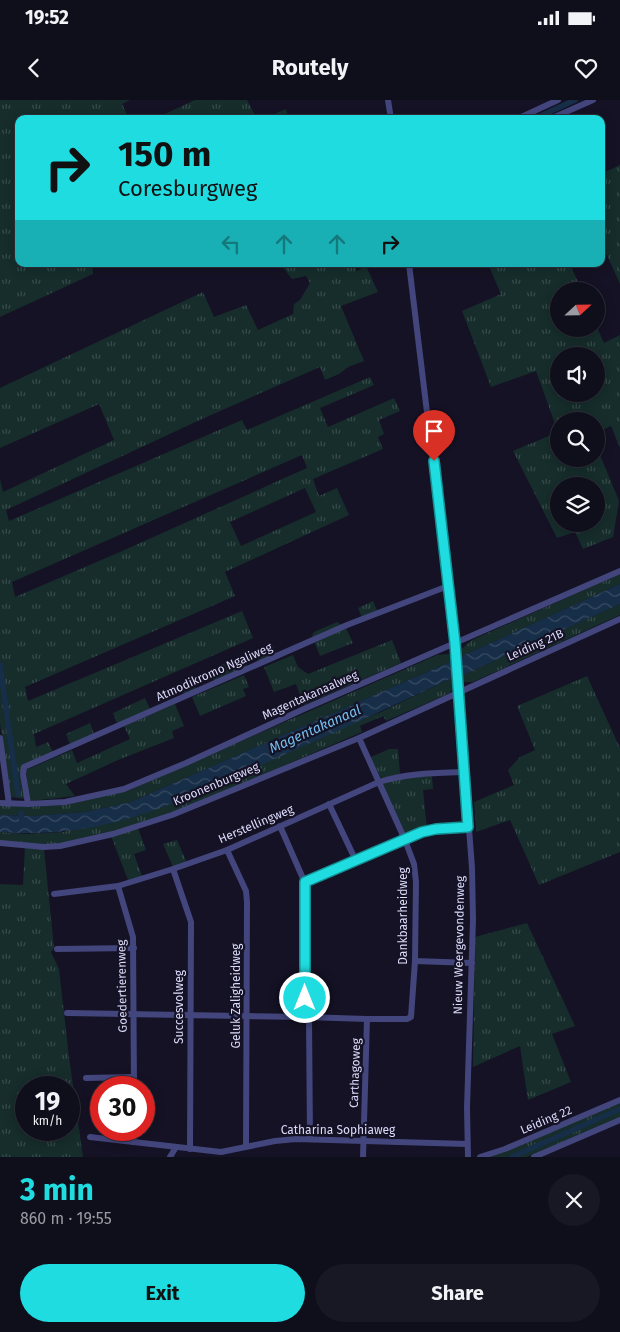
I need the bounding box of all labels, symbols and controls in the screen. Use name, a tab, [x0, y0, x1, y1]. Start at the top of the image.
text: 19:52	[25, 6, 69, 29]
icon: back	[20, 54, 48, 82]
text: Routely	[272, 54, 348, 81]
icon: heart	[572, 54, 600, 82]
text: 150 m	[118, 133, 211, 175]
icon: right	[35, 135, 100, 200]
text: Coresburgweg	[118, 175, 258, 202]
icon: left	[217, 230, 245, 258]
icon: ahead	[270, 230, 298, 258]
icon: ahead	[323, 230, 351, 258]
icon: right	[376, 230, 404, 258]
north arrow	[550, 282, 605, 338]
map controls	[550, 282, 605, 532]
button: sound	[550, 347, 605, 402]
pin	[413, 410, 455, 461]
button: search	[550, 412, 605, 467]
icon: arrive	[420, 417, 448, 445]
button: layers	[550, 477, 605, 532]
street label: Leiding 21B	[504, 626, 566, 664]
street label: Atmodikromo Ngaliweg	[154, 640, 275, 704]
street label: Magentakanaalweg	[260, 667, 361, 722]
water label: Magentakanaal	[267, 701, 363, 757]
street label: Kroonenburgweg	[171, 759, 262, 808]
street label: Herstellingweg	[216, 802, 296, 846]
street label: Dankbaarheidweg	[396, 867, 410, 965]
street label: Nieuw Weergevondenweg	[451, 875, 467, 1015]
street label: Goedertierenweg	[114, 939, 130, 1033]
street label: Geluk Zaligheidweg	[229, 943, 243, 1049]
street label: Succesvolweg	[172, 969, 186, 1044]
position arrow	[278, 971, 330, 1023]
street label: Carthagoweg	[347, 1037, 363, 1108]
speed limit sign: 30	[90, 1076, 155, 1141]
text: 19	[35, 1087, 60, 1117]
street label: Leiding 22	[518, 1103, 574, 1137]
text: km/h	[33, 1114, 62, 1128]
street label: Catharina Sophiaweg	[281, 1123, 396, 1137]
text: 3 min	[20, 1172, 94, 1208]
button: close	[548, 1174, 600, 1226]
text: 860 m · 19:55	[20, 1209, 112, 1228]
button: Exit	[20, 1264, 305, 1322]
button: Share	[315, 1264, 600, 1322]

